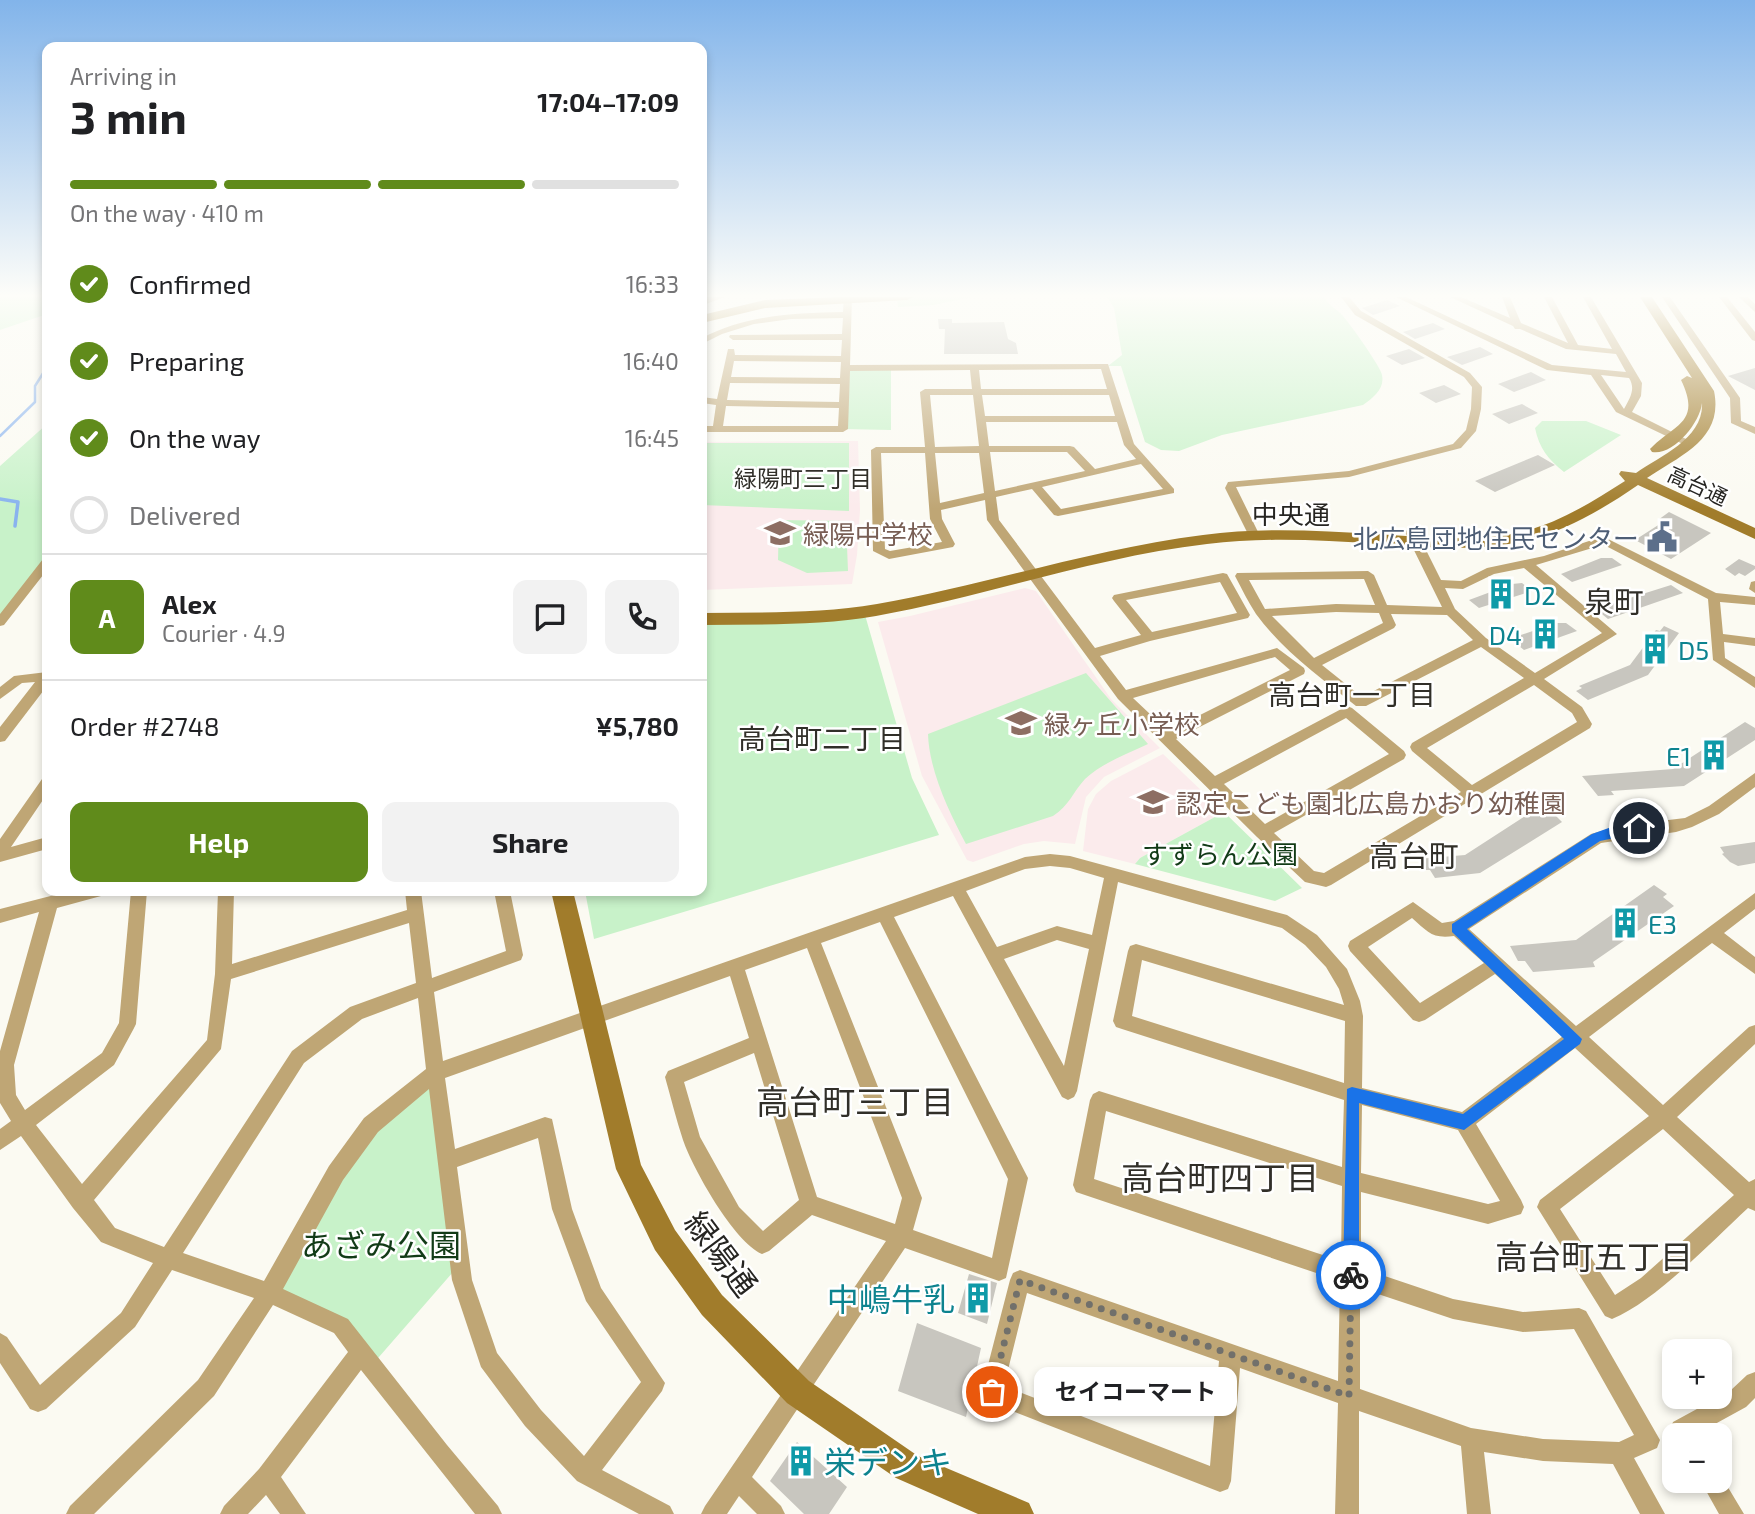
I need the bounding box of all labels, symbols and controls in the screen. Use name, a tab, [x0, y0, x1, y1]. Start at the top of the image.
text: Arriving in	[70, 62, 177, 90]
text: 17:04–17:09	[537, 86, 679, 117]
text: 3 min	[70, 88, 187, 143]
text: On the way · 410 m	[70, 199, 264, 227]
icon: check	[70, 265, 108, 303]
text: Confirmed	[129, 268, 252, 299]
text: 16:33	[626, 270, 679, 298]
icon: check	[70, 342, 108, 380]
text: Preparing	[129, 345, 244, 376]
text: 16:40	[623, 347, 679, 375]
icon: check	[70, 419, 108, 457]
text: On the way	[129, 422, 260, 453]
text: 16:45	[625, 424, 679, 452]
street label: 高台通	[1664, 460, 1732, 510]
district label: 緑陽町三丁目	[734, 464, 872, 492]
street label: 中央通	[1252, 498, 1330, 529]
text: Delivered	[129, 499, 241, 530]
school or university icon: 緑陽中学校	[763, 516, 797, 550]
place label: 緑陽中学校	[803, 518, 933, 549]
public building icon: 北広島団地住民センター	[1645, 520, 1679, 554]
place label: 北広島団地住民センター	[1353, 522, 1639, 553]
building icon: D2	[1484, 577, 1518, 611]
place label: D2	[1524, 579, 1556, 610]
button: chat	[513, 580, 587, 654]
button: phone	[605, 580, 679, 654]
district label: 泉町	[1584, 583, 1644, 619]
text: Alex	[162, 588, 217, 619]
text: A	[99, 602, 115, 633]
building icon: D4	[1528, 617, 1562, 651]
text: Courier · 4.9	[162, 619, 286, 647]
place label: D4	[1489, 619, 1522, 650]
building icon: D5	[1638, 632, 1672, 666]
place label: D5	[1678, 634, 1709, 665]
district label: 高台町一丁目	[1268, 677, 1436, 711]
school or university icon: 緑ヶ丘小学校	[1004, 706, 1038, 740]
place label: 緑ヶ丘小学校	[1044, 708, 1200, 739]
text: Order #2748	[70, 710, 220, 741]
text: ¥5,780	[596, 710, 679, 741]
district label: 高台町二丁目	[738, 721, 906, 755]
building icon: E1	[1697, 738, 1731, 772]
place label: E1	[1666, 740, 1691, 771]
school or university icon: 認定こども園北広島かおり幼稚園	[1136, 785, 1170, 819]
place label: 認定こども園北広島かおり幼稚園	[1176, 787, 1566, 818]
pin	[1609, 798, 1669, 858]
button: Help	[70, 802, 368, 882]
button: Share	[382, 802, 679, 882]
icon: home	[1620, 809, 1658, 847]
district label: 高台町	[1369, 837, 1459, 873]
park label: すずらん公園	[1142, 838, 1298, 869]
building icon: E3	[1608, 906, 1642, 940]
place label: E3	[1648, 908, 1677, 939]
district label: 高台町三丁目	[756, 1081, 954, 1121]
district label: 高台町四丁目	[1121, 1157, 1319, 1197]
street label: 緑陽通	[678, 1203, 766, 1303]
park label: あざみ公園	[301, 1225, 461, 1263]
district label: 高台町五丁目	[1495, 1236, 1693, 1276]
courier	[1316, 1240, 1386, 1310]
icon: bike	[1332, 1256, 1370, 1294]
place label: 中嶋牛乳	[827, 1279, 955, 1317]
building icon: 中嶋牛乳	[961, 1281, 995, 1315]
map controls	[1662, 1339, 1732, 1493]
button: +	[1662, 1339, 1732, 1409]
pin	[962, 1362, 1022, 1422]
callout: セイコーマート	[1034, 1368, 1237, 1416]
icon: bag	[973, 1373, 1011, 1411]
text: セイコーマート	[1055, 1377, 1216, 1405]
button: −	[1662, 1423, 1732, 1493]
place label: 栄デンキ	[824, 1442, 952, 1480]
building icon: 栄デンキ	[784, 1444, 818, 1478]

